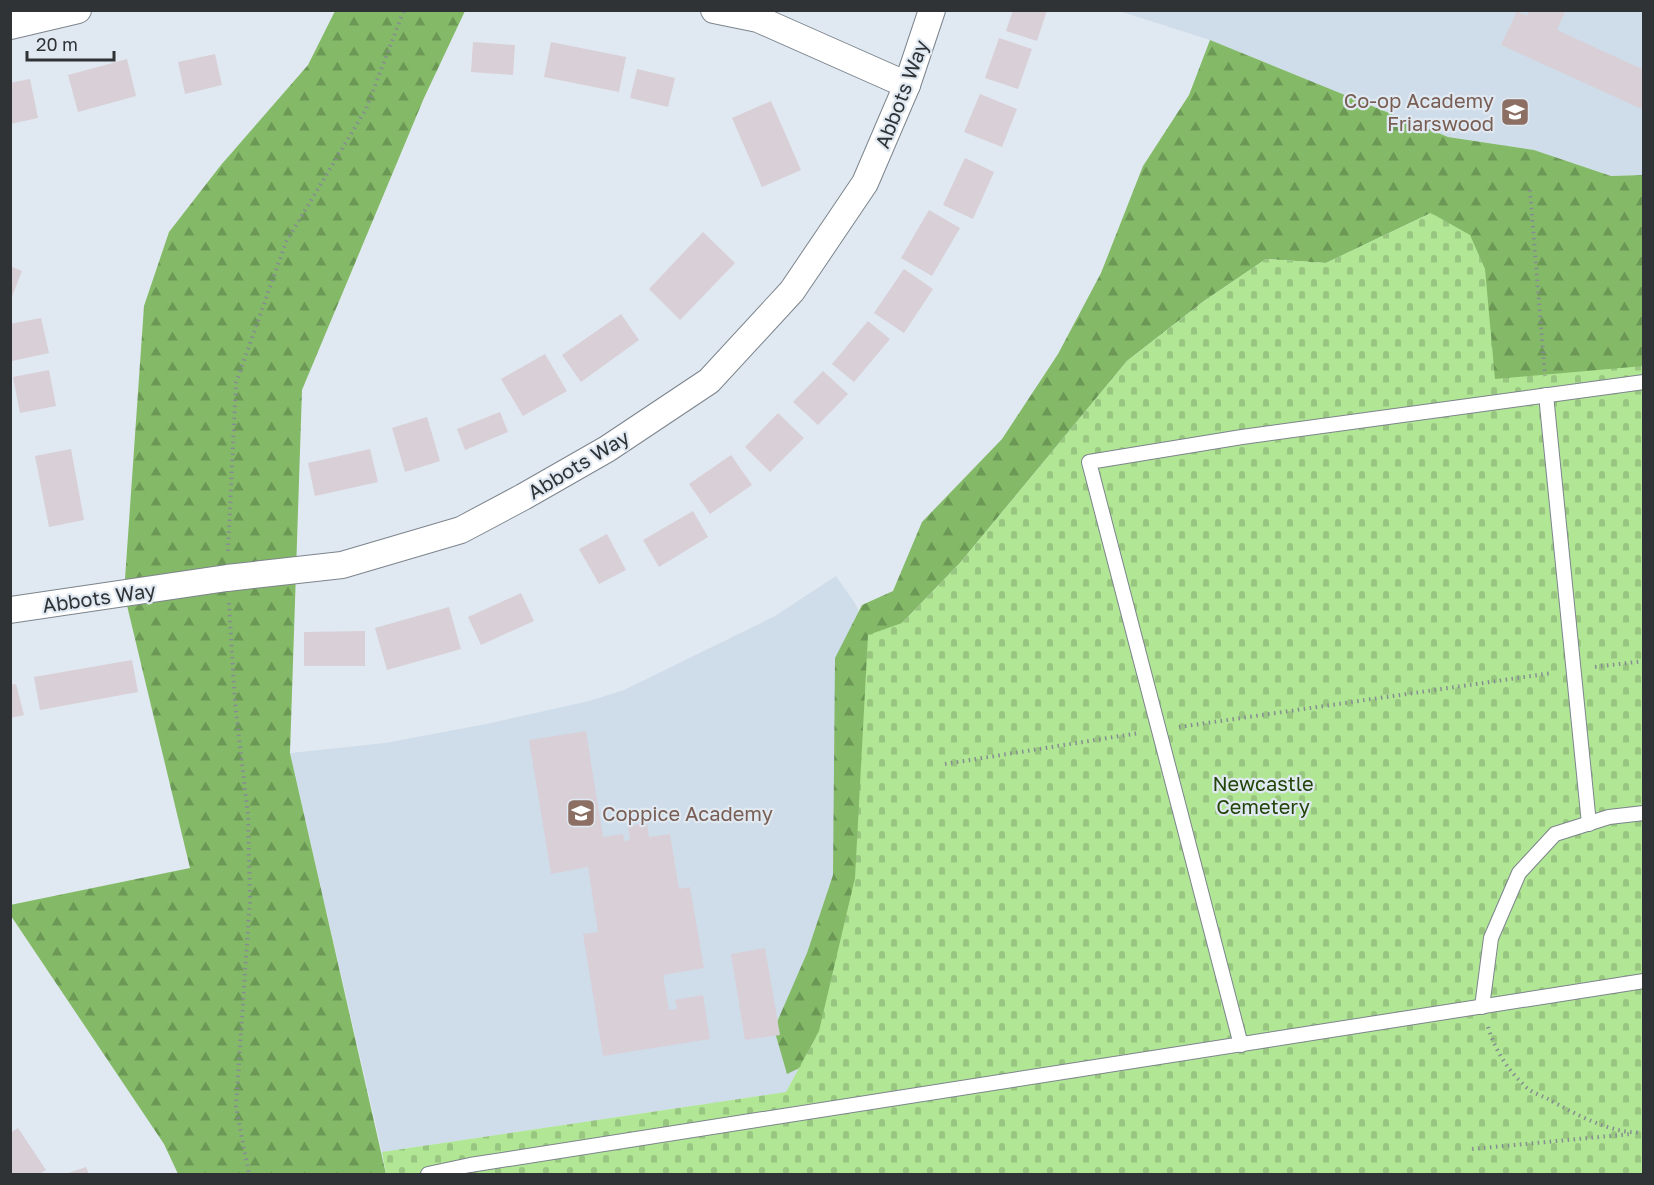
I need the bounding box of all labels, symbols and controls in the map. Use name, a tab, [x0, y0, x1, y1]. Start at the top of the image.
scale bar	[27, 24, 114, 62]
text: 20 m	[36, 33, 78, 55]
street label: Abbots Way	[869, 36, 933, 152]
place label: Co-op Academy Friarswood	[1344, 88, 1494, 135]
school or university icon: Co-op Academy Friarswood	[1499, 96, 1531, 128]
street label: Abbots Way	[523, 424, 633, 504]
street label: Abbots Way	[41, 577, 157, 617]
park label: Newcastle Cemetery	[1212, 771, 1314, 818]
school or university icon: Coppice Academy	[565, 797, 597, 829]
place label: Coppice Academy	[602, 801, 773, 825]

